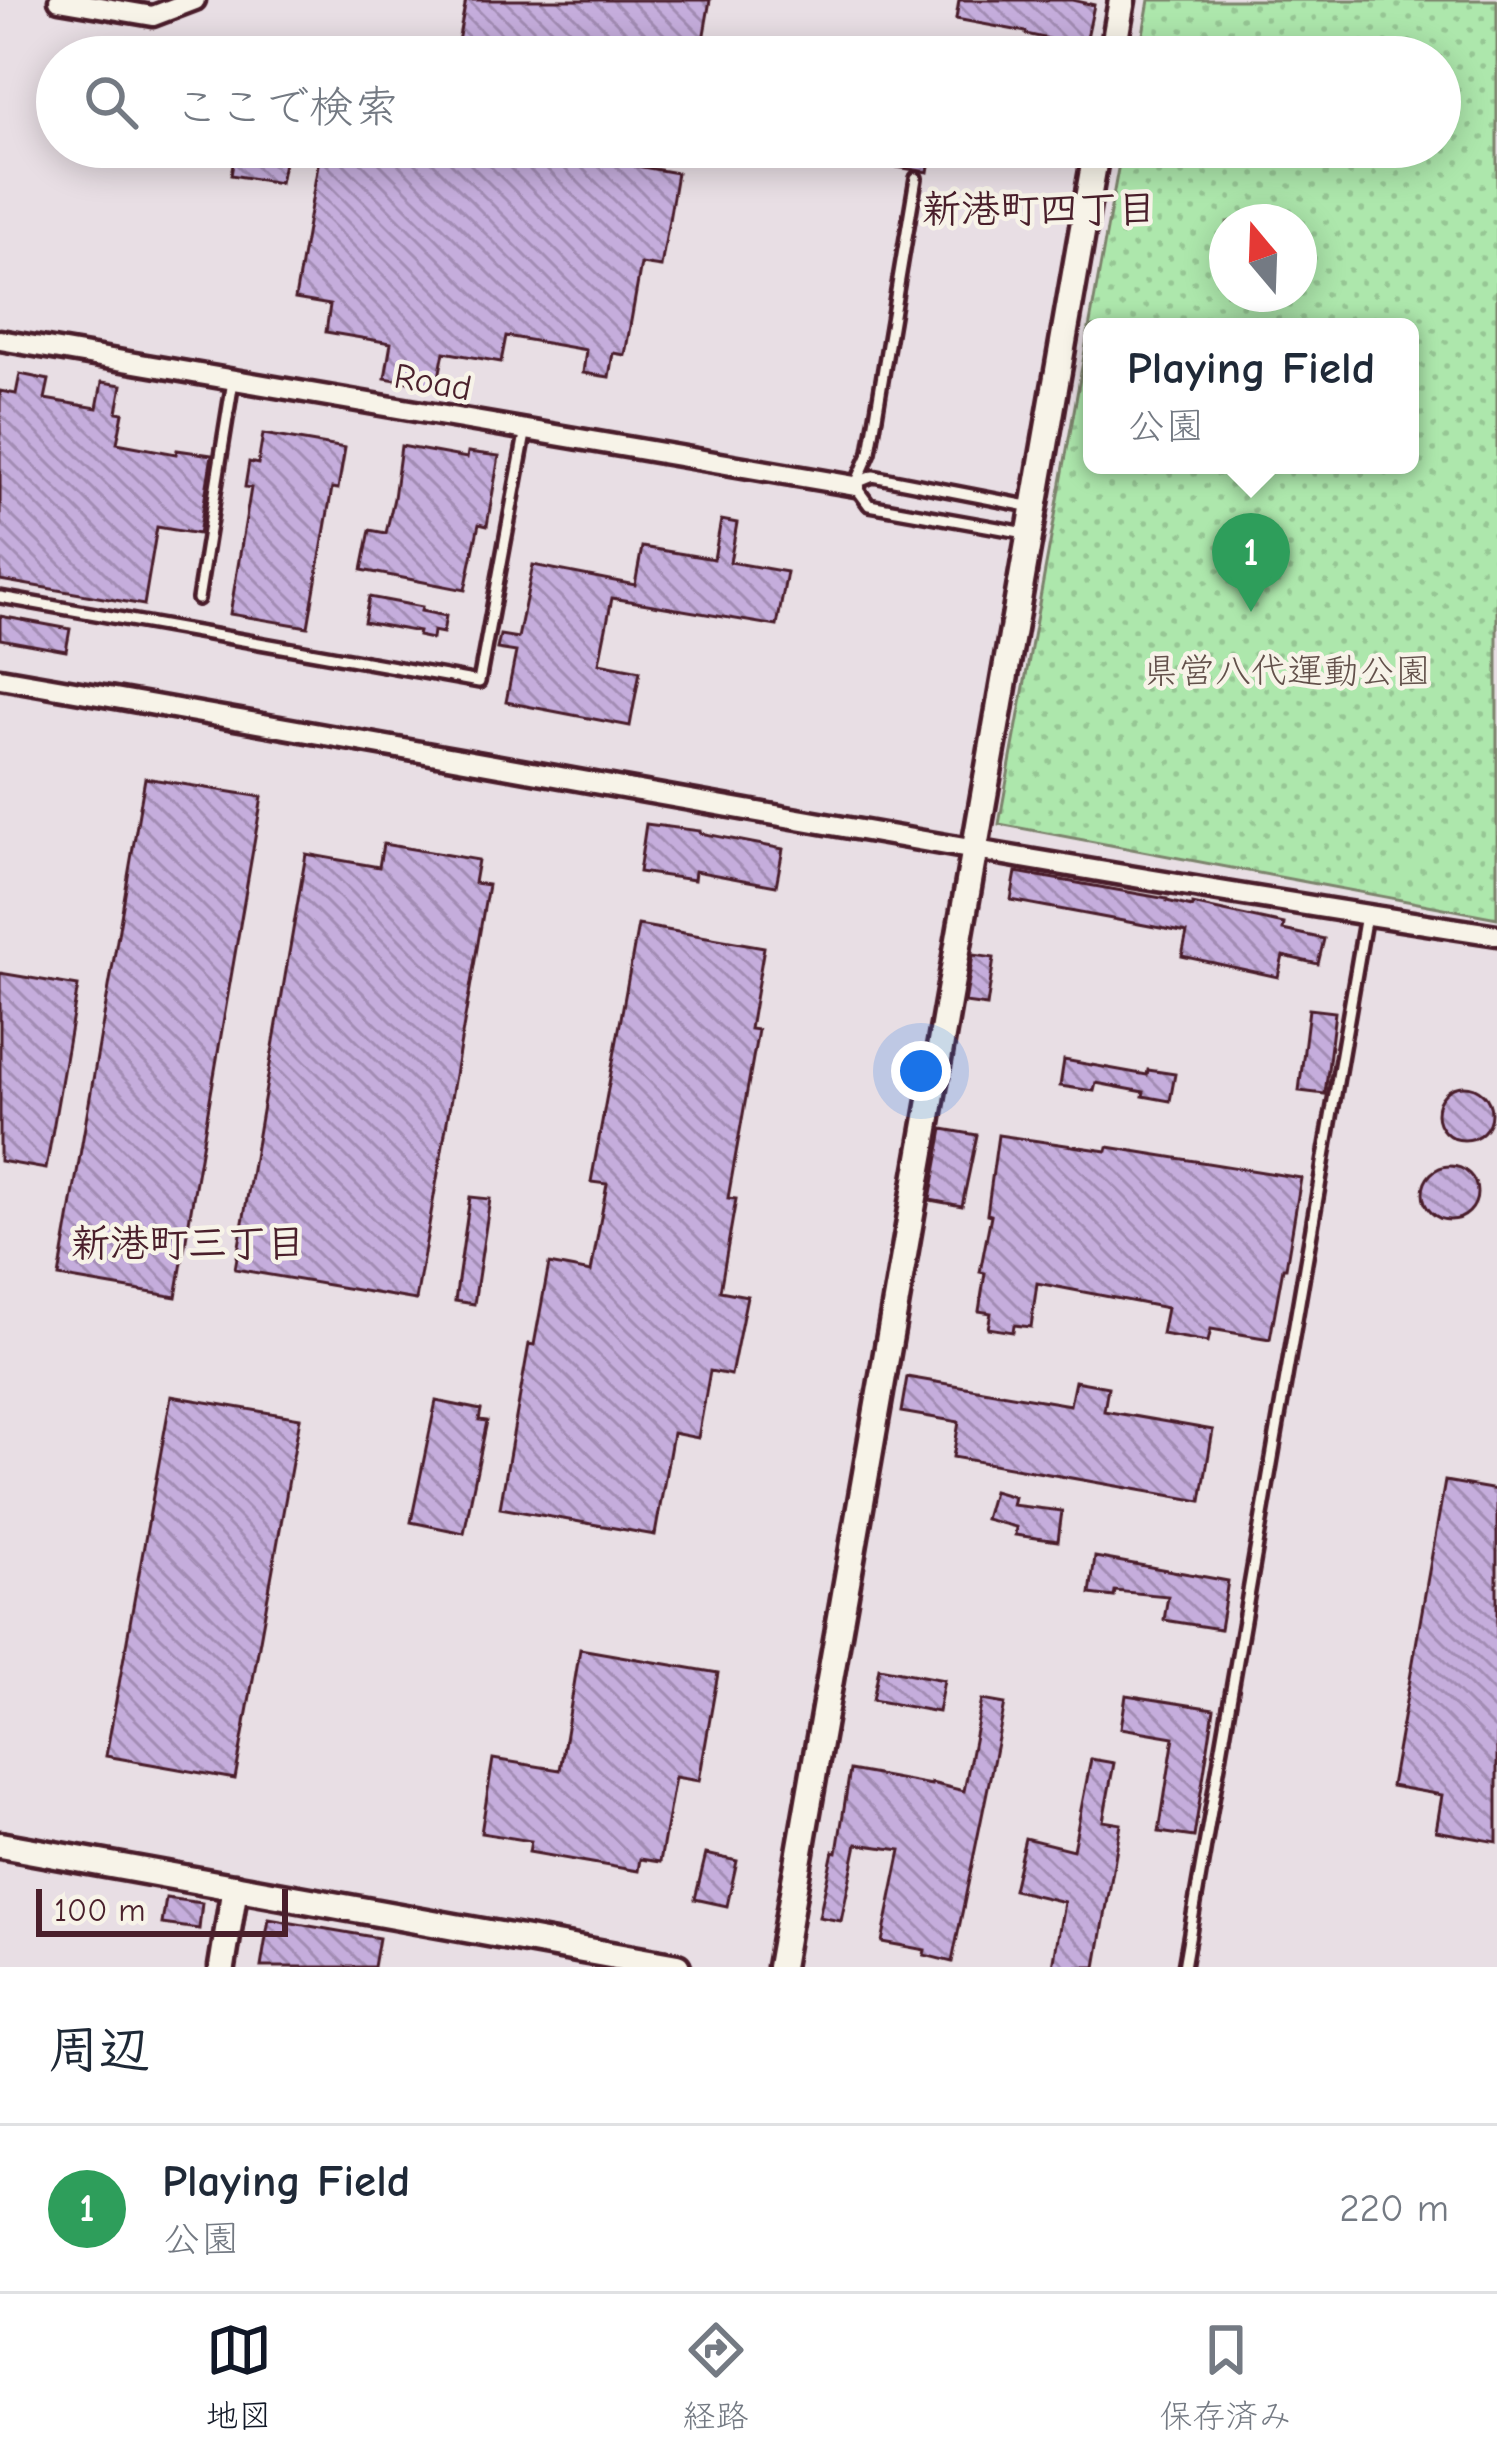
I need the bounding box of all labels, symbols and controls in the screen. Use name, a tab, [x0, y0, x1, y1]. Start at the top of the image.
search box	[36, 36, 1461, 168]
icon: search	[78, 69, 144, 135]
text: ここで検索	[174, 81, 399, 133]
district label: 新港町四丁目	[922, 187, 1156, 232]
north arrow	[1209, 204, 1317, 312]
popup	[1083, 318, 1419, 474]
text: Playing Field	[1127, 342, 1375, 394]
street label: Road	[391, 356, 475, 409]
text: 公園	[1127, 404, 1205, 449]
pin: 1	[1212, 513, 1290, 612]
park label: 県営八代運動公園	[1143, 651, 1431, 692]
your location	[891, 1041, 951, 1101]
district label: 新港町三丁目	[71, 1221, 305, 1266]
scale bar	[36, 1883, 288, 1936]
text: 100 m	[54, 1891, 146, 1929]
text: 周辺	[48, 2021, 150, 2080]
text: Playing Field	[162, 2155, 410, 2207]
text: 1	[79, 2186, 95, 2231]
text: 220 m	[1339, 2186, 1449, 2231]
text: 公園	[162, 2217, 240, 2262]
tab: 地図	[206, 2317, 272, 2437]
tab: 経路	[683, 2317, 749, 2437]
tab: 保存済み	[1160, 2317, 1292, 2437]

